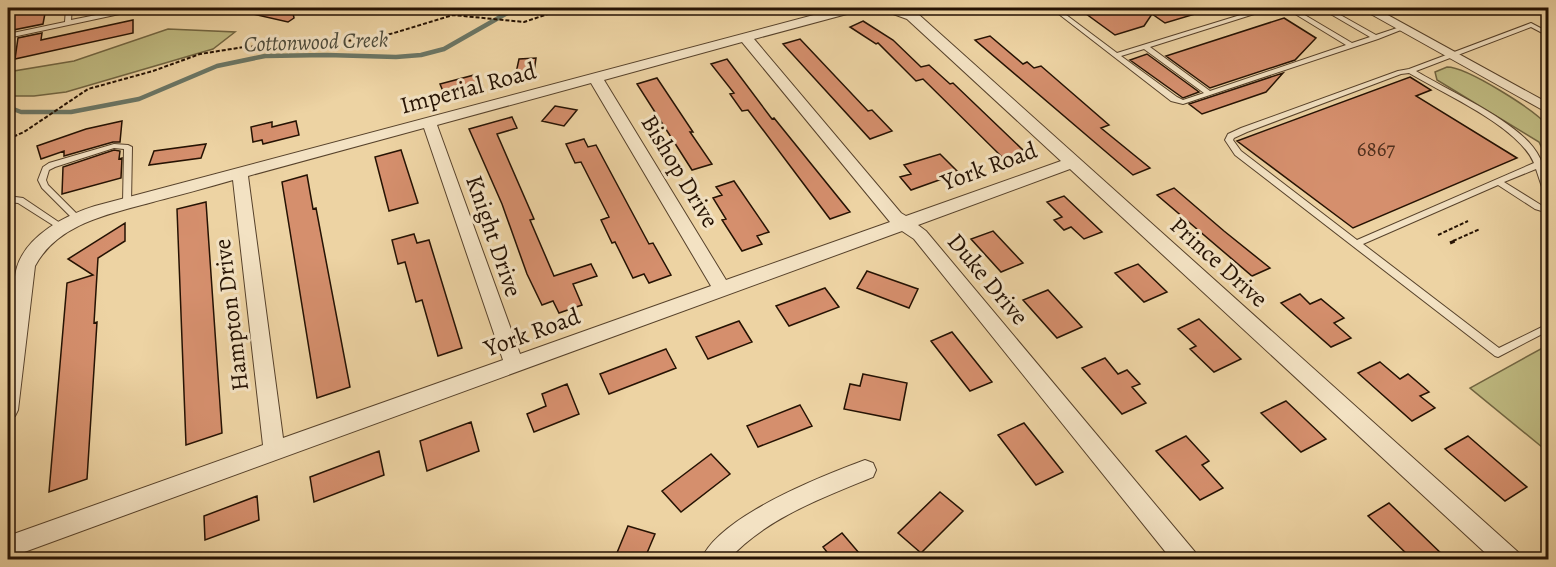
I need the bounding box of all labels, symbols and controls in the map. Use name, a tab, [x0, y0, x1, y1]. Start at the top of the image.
water label: Cottonwood Creek	[243, 24, 389, 60]
street label: Imperial Road	[396, 54, 540, 122]
street label: Bishop Drive	[634, 109, 726, 233]
street label: York Road	[936, 134, 1041, 198]
house number: 6867	[1357, 135, 1395, 163]
street label: Knight Drive	[458, 171, 530, 301]
street label: Prince Drive	[1163, 210, 1275, 314]
street label: Duke Drive	[940, 226, 1036, 332]
street label: Hampton Drive	[206, 237, 256, 393]
street label: York Road	[479, 300, 584, 364]

